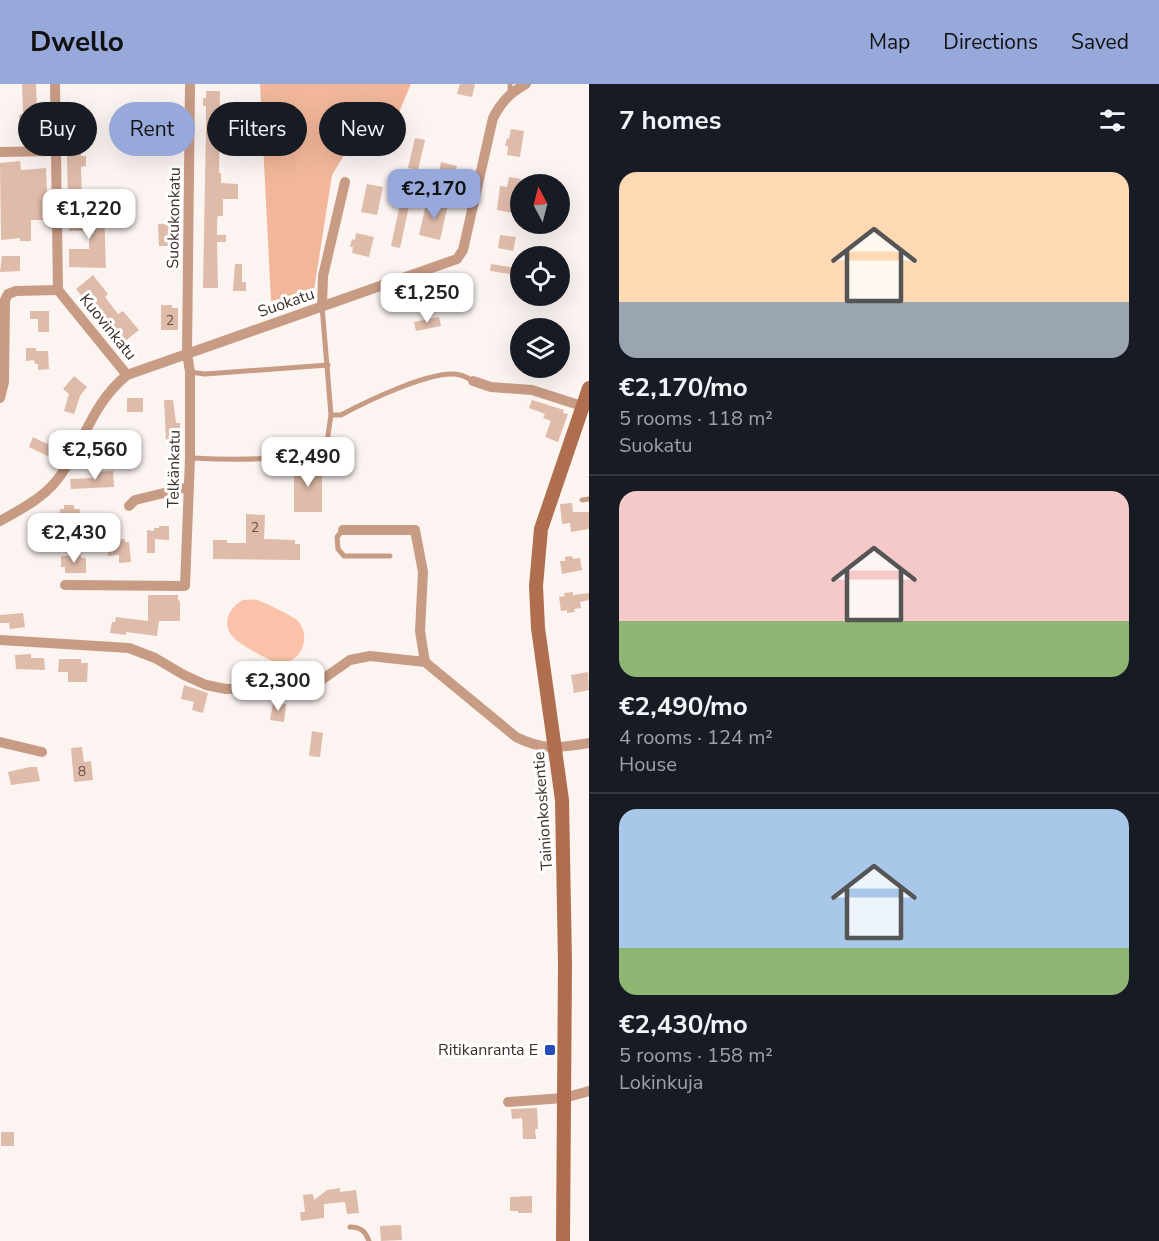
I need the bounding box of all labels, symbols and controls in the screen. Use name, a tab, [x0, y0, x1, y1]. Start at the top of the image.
text: Dwello	[30, 23, 124, 61]
text: Map	[869, 28, 910, 56]
text: Directions	[943, 28, 1038, 56]
text: Saved	[1071, 28, 1129, 56]
chip: Buy	[18, 102, 97, 156]
chip: Rent	[109, 102, 195, 156]
chip: Filters	[207, 102, 307, 156]
chip: New	[319, 102, 406, 156]
text: 7 homes	[619, 103, 721, 138]
icon: filters	[1096, 104, 1129, 137]
street label: Suokukonkatu	[162, 167, 186, 269]
pin: €2,170	[385, 169, 483, 220]
north arrow	[510, 174, 570, 234]
map controls	[510, 174, 570, 378]
text: €2,170	[402, 175, 466, 202]
pin: €1,220	[40, 189, 138, 240]
text: €1,220	[57, 195, 121, 222]
icon: home	[820, 211, 928, 319]
button: locate	[510, 246, 570, 306]
pin: €1,250	[378, 273, 476, 324]
text: €1,250	[395, 279, 459, 306]
street label: Suokatu	[255, 283, 317, 323]
street label: Kuovinkatu	[74, 289, 142, 365]
house number: 2	[166, 311, 174, 330]
button: layers	[510, 318, 570, 378]
text: €2,170/mo	[619, 370, 748, 405]
text: 5 rooms · 118 m²	[619, 405, 773, 432]
pin: €2,560	[46, 430, 144, 481]
street label: Telkänkatu	[162, 430, 186, 508]
text: Suokatu	[619, 432, 692, 459]
text: €2,560	[63, 436, 127, 463]
pin: €2,490	[259, 437, 357, 488]
text: €2,490	[276, 443, 340, 470]
pin: €2,430	[25, 513, 123, 564]
house number: 2	[251, 518, 259, 537]
text: €2,430	[42, 519, 106, 546]
icon: home	[820, 530, 928, 638]
pin: €2,300	[229, 661, 327, 712]
text: €2,300	[246, 667, 310, 694]
text: €2,490/mo	[619, 689, 748, 724]
text: 4 rooms · 124 m²	[619, 724, 773, 751]
street label: Tainionkoskentie	[528, 751, 558, 871]
text: House	[619, 751, 677, 778]
house number: 8	[78, 762, 86, 781]
icon: home	[820, 848, 928, 956]
text: €2,430/mo	[619, 1007, 748, 1042]
place label: Ritikanranta E	[438, 1039, 538, 1061]
text: 5 rooms · 158 m²	[619, 1042, 773, 1069]
marker: Ritikanranta E	[543, 1043, 557, 1057]
text: Lokinkuja	[619, 1069, 703, 1096]

